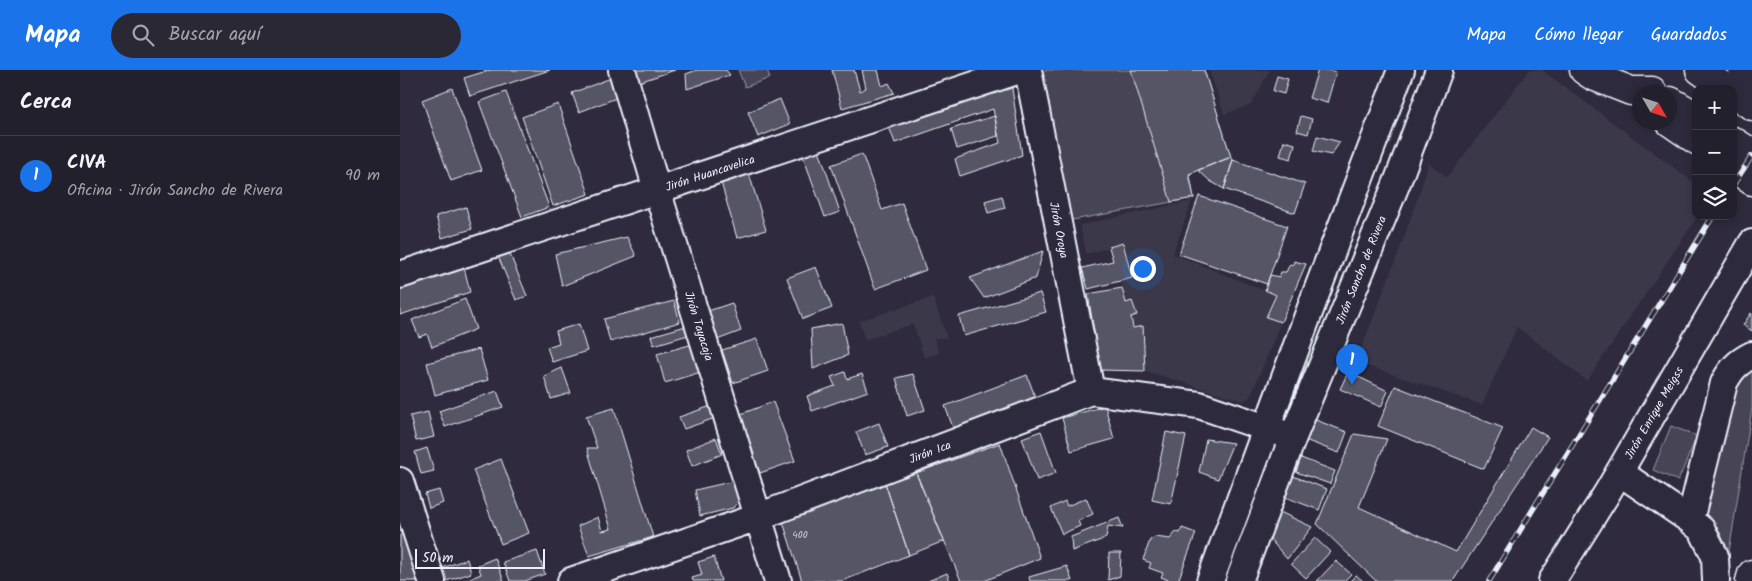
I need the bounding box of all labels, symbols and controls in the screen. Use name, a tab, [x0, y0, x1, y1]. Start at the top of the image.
search box	[111, 13, 461, 58]
text: Mapa	[25, 16, 81, 55]
text: Buscar aquí	[169, 20, 261, 50]
icon: search	[129, 21, 157, 49]
text: Mapa	[1467, 21, 1506, 50]
text: Cómo llegar	[1534, 21, 1623, 50]
text: Guardados	[1651, 21, 1727, 50]
north arrow	[1632, 85, 1677, 130]
map controls	[1692, 85, 1737, 220]
button: +	[1692, 85, 1737, 130]
text: Cerca	[20, 86, 72, 119]
button: −	[1692, 130, 1737, 175]
text: CIVA	[67, 148, 107, 178]
street label: Jirón Huancavelica	[663, 150, 758, 197]
text: 1	[34, 163, 38, 188]
text: 90 m	[345, 163, 380, 188]
button: layers	[1692, 175, 1737, 220]
text: Oficina · Jirón Sancho de Rivera	[67, 178, 283, 203]
street label: Jirón Oroya	[1044, 200, 1073, 260]
street label: Jirón Sancho de Rivera	[1331, 213, 1392, 327]
your location	[1130, 256, 1156, 282]
street label: Jirón Tayacaja	[679, 289, 718, 364]
pin: 1	[1336, 344, 1368, 385]
street label: Jirón Enrique Meigss	[1620, 363, 1689, 463]
street label: Jirón Ica	[906, 436, 954, 469]
house number: 400	[792, 527, 808, 543]
scale bar	[415, 546, 545, 569]
text: 50 m	[422, 547, 453, 569]

